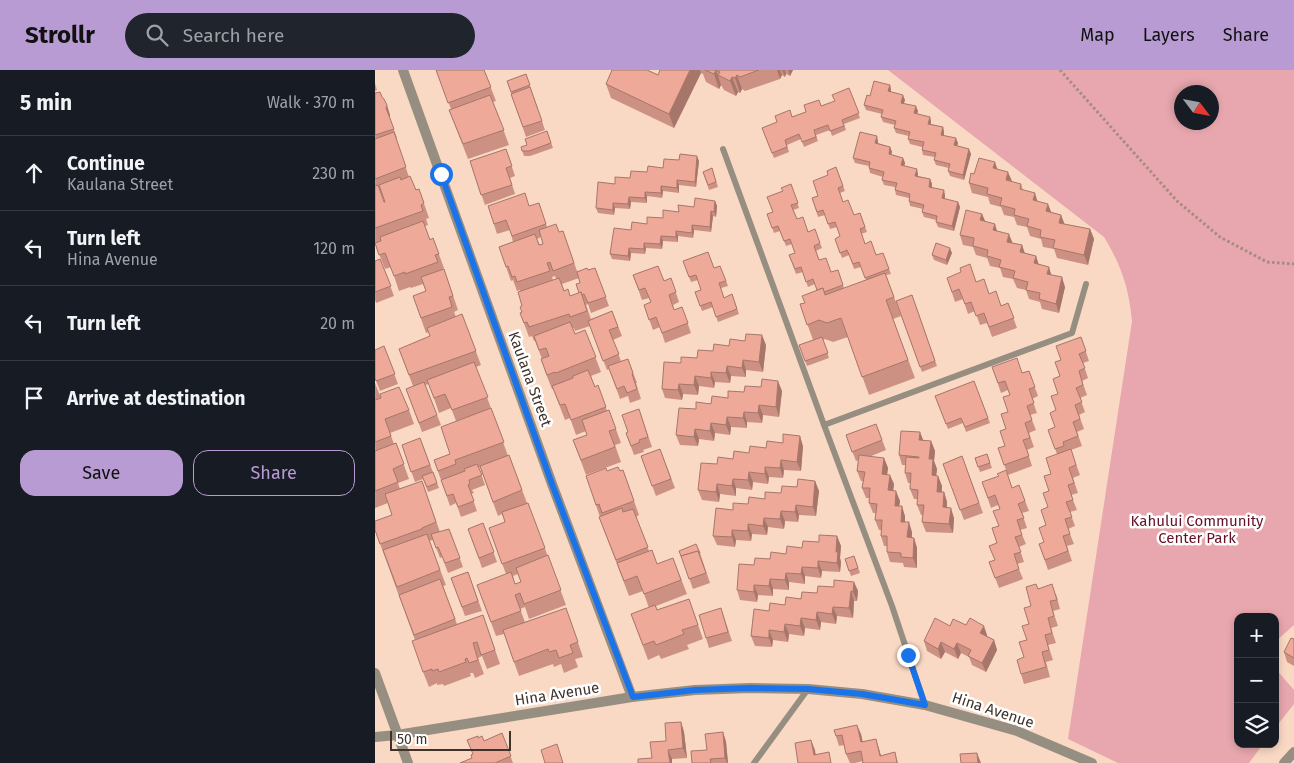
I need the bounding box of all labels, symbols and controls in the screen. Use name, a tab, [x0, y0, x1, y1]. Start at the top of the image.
search box	[125, 13, 475, 58]
text: Strollr	[25, 21, 95, 49]
icon: search	[143, 21, 171, 49]
text: Search here	[183, 24, 284, 47]
text: Map	[1080, 24, 1115, 46]
text: Layers	[1143, 24, 1195, 46]
text: Share	[1223, 24, 1269, 46]
north arrow	[1174, 85, 1219, 130]
text: 5 min	[20, 90, 72, 116]
text: Walk · 370 m	[267, 93, 355, 112]
text: Continue	[67, 152, 145, 175]
icon: ahead	[20, 159, 48, 187]
route start	[430, 163, 453, 186]
text: 230 m	[312, 164, 355, 183]
text: Kaulana Street	[67, 175, 173, 194]
text: Turn left	[67, 227, 141, 250]
icon: left	[20, 234, 48, 262]
text: 120 m	[313, 239, 355, 258]
text: Hina Avenue	[67, 250, 158, 269]
icon: left	[20, 309, 48, 337]
text: Turn left	[67, 312, 141, 335]
text: 20 m	[320, 314, 355, 333]
street label: Kaulana Street	[504, 329, 556, 429]
icon: arrive	[20, 384, 48, 412]
text: Arrive at destination	[67, 387, 246, 410]
button: Save	[20, 450, 183, 496]
button: Share	[193, 450, 355, 496]
park label: Kahului Community Center Park	[1131, 512, 1264, 547]
map controls	[1234, 613, 1279, 748]
button: +	[1234, 613, 1279, 658]
route end	[897, 644, 920, 667]
button: −	[1234, 658, 1279, 703]
street label: Hina Avenue	[514, 678, 600, 710]
street label: Hina Avenue	[950, 688, 1036, 732]
button: layers	[1234, 703, 1279, 748]
scale bar	[390, 728, 511, 751]
text: 50 m	[397, 731, 428, 748]

